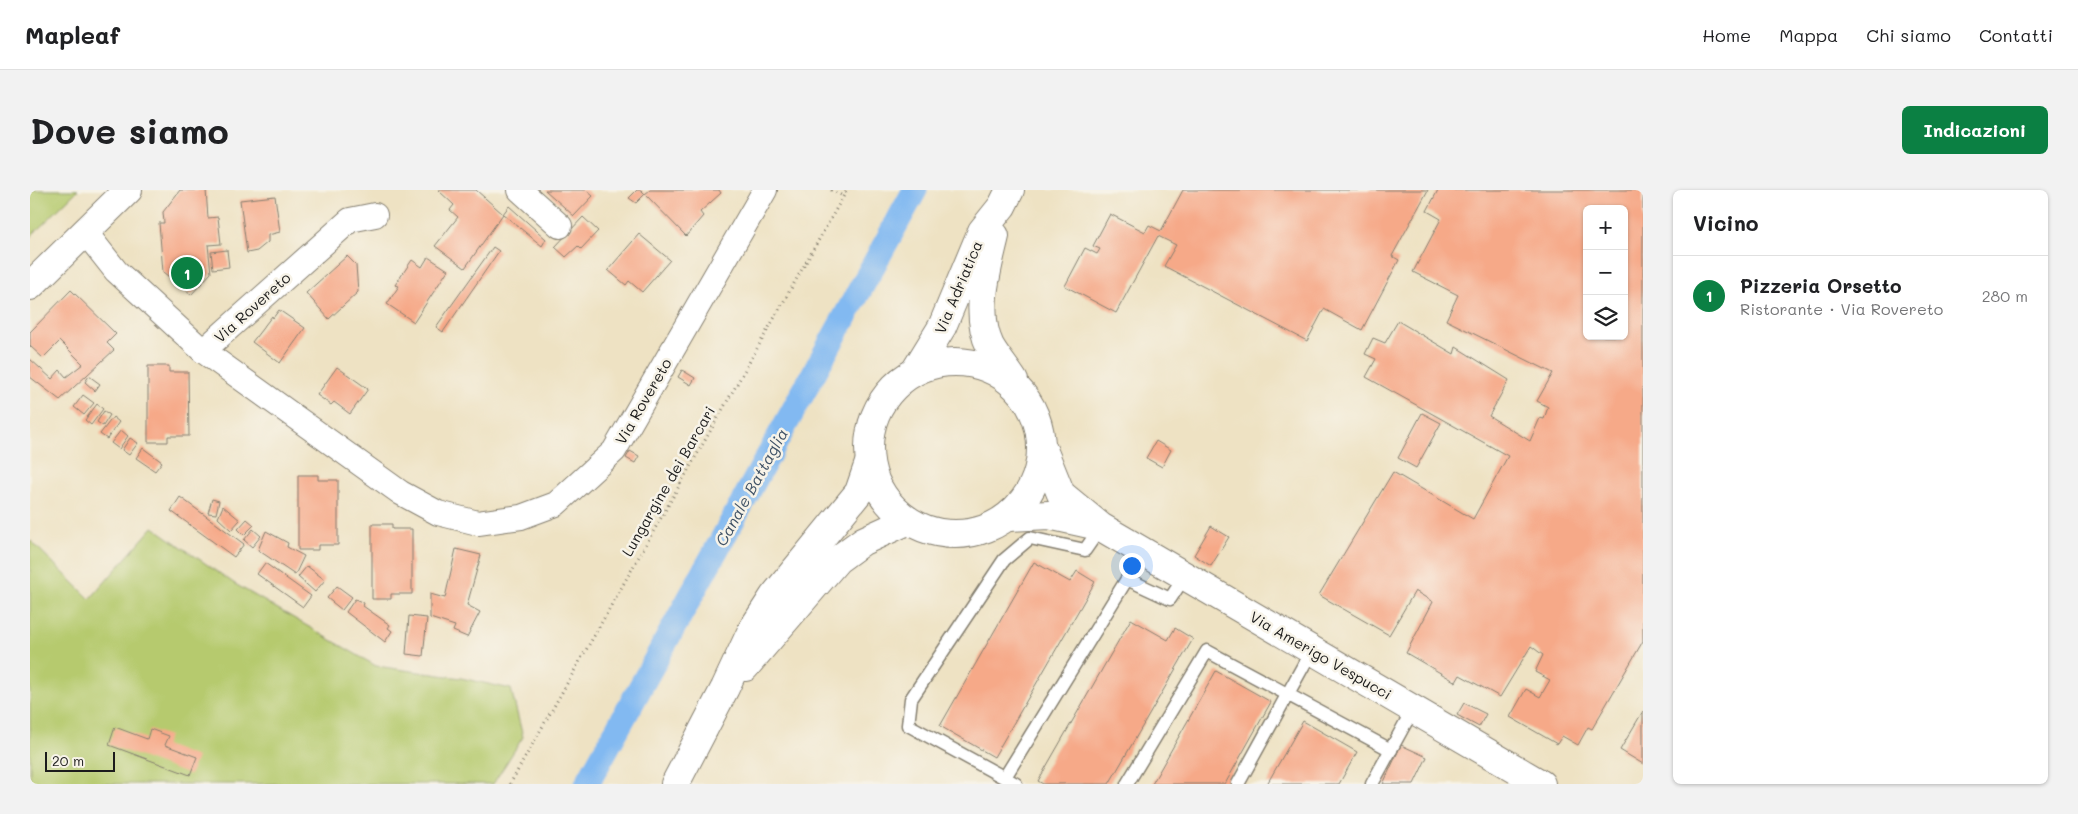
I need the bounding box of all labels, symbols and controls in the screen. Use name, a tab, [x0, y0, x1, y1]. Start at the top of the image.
text: Mapleaf	[25, 19, 120, 50]
text: Home	[1702, 23, 1751, 47]
text: Mappa	[1779, 23, 1838, 47]
text: Chi siamo	[1866, 23, 1951, 47]
text: Contatti	[1979, 23, 2053, 47]
button: Indicazioni	[1902, 106, 2048, 154]
text: Dove siamo	[30, 107, 229, 153]
map controls	[1583, 205, 1628, 340]
button: +	[1583, 205, 1628, 250]
text: Vicino	[1693, 209, 1758, 236]
street label: Via Adriatica	[929, 237, 987, 337]
button: −	[1583, 250, 1628, 295]
pin: 1	[171, 254, 203, 292]
street label: Via Rovereto	[209, 267, 295, 347]
text: Pizzeria Orsetto	[1740, 273, 1902, 298]
text: 1	[1705, 285, 1713, 306]
text: 280 m	[1982, 285, 2028, 306]
button: layers	[1583, 295, 1628, 340]
text: Ristorante · Via Rovereto	[1740, 298, 1943, 319]
street label: Via Rovereto	[610, 354, 676, 448]
street label: Lungargine dei Barcari	[617, 402, 719, 560]
water label: Canale Battaglia	[710, 424, 792, 550]
your location	[1119, 553, 1145, 579]
street label: Via Amerigo Vespucci	[1247, 606, 1395, 704]
scale bar	[45, 749, 115, 772]
text: 20 m	[52, 751, 84, 770]

